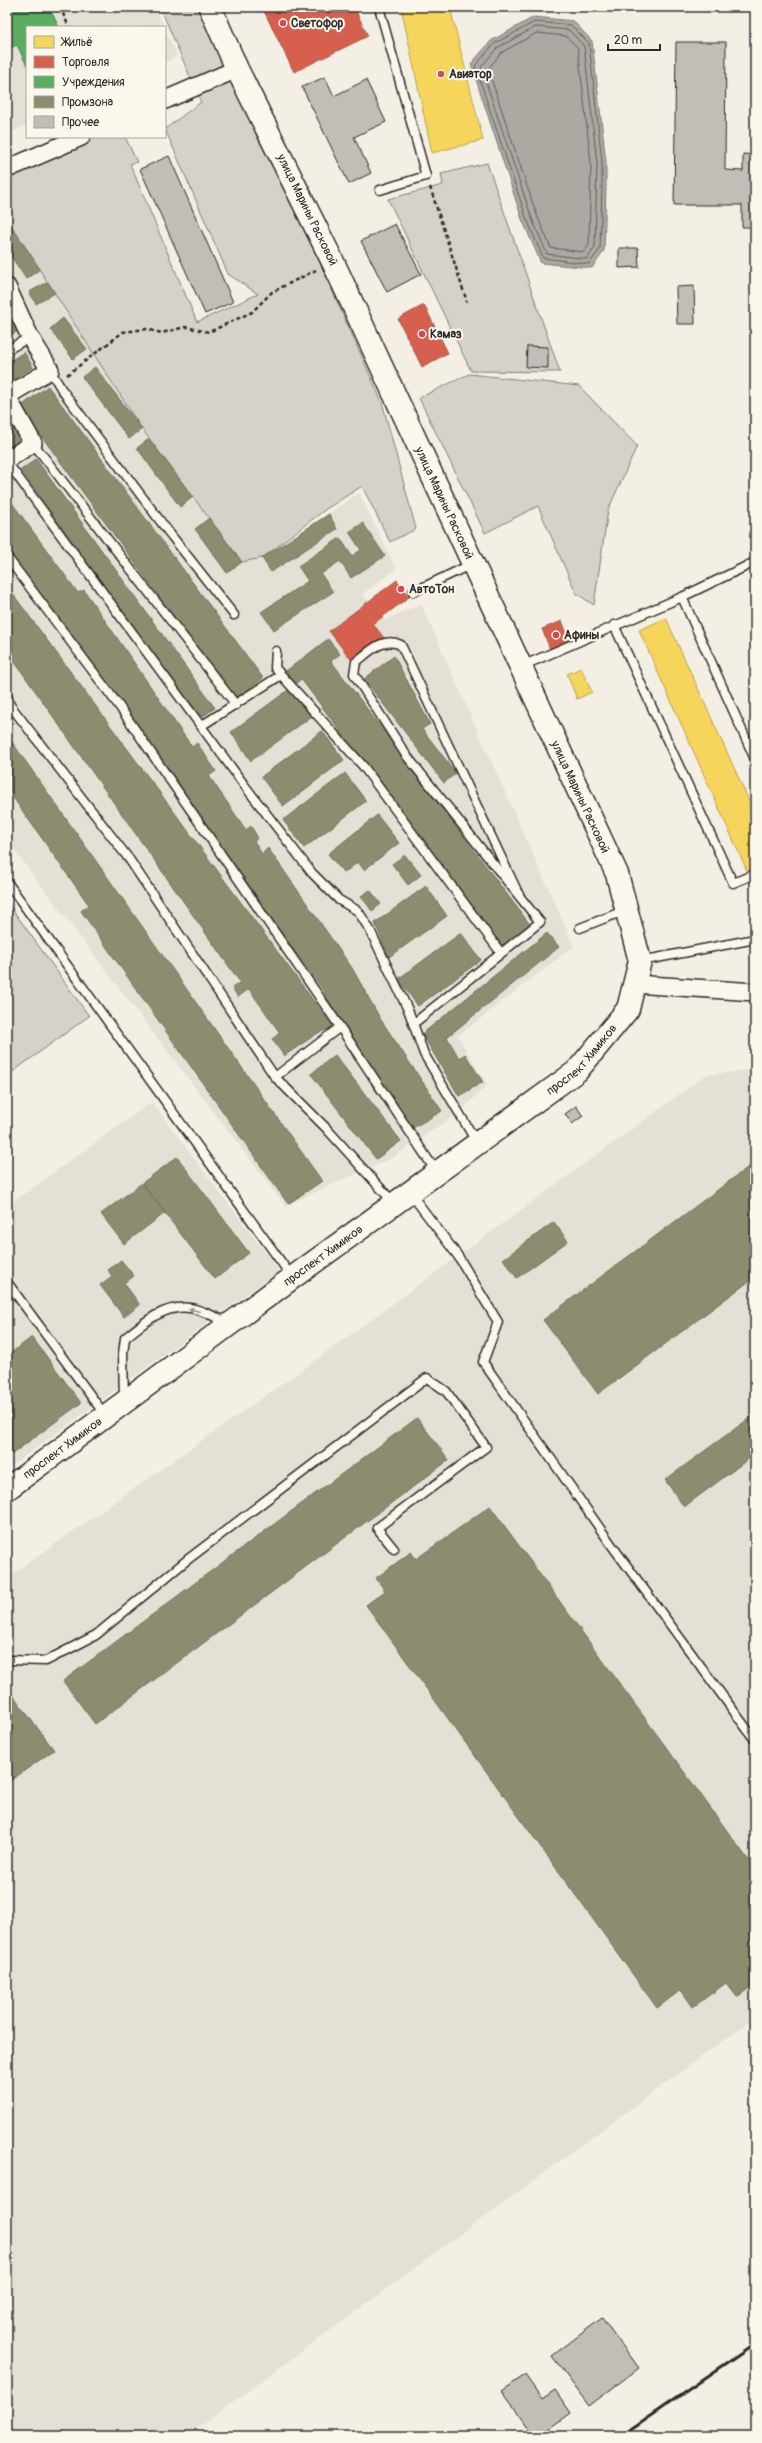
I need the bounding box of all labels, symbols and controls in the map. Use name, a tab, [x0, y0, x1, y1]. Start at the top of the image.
place label: Светофор	[291, 16, 344, 31]
marker: Светофор	[278, 18, 288, 28]
legend	[26, 26, 166, 138]
scale bar	[608, 26, 660, 52]
text: 20 m	[614, 33, 643, 48]
text: Жильё	[60, 35, 93, 50]
text: Торговля	[62, 55, 110, 70]
place label: Авиатор	[449, 67, 492, 82]
marker: Авиатор	[436, 69, 446, 79]
text: Учреждения	[62, 75, 125, 90]
text: Промзона	[62, 95, 113, 110]
text: Прочее	[62, 115, 99, 130]
street label: улица Марины Расковой	[273, 151, 341, 269]
place label: Камаз	[430, 327, 462, 342]
marker: Камаз	[417, 329, 427, 339]
street label: улица Марины Расковой	[411, 443, 477, 562]
place label: АвтоТон	[409, 582, 454, 597]
marker: АвтоТон	[396, 584, 406, 594]
place label: Афины	[564, 628, 600, 643]
marker: Афины	[551, 630, 561, 640]
street label: улица Марины Расковой	[547, 737, 613, 856]
street label: проспект Химиков	[543, 1021, 620, 1098]
street label: проспект Химиков	[280, 1221, 366, 1289]
one-way arrow	[188, 1307, 200, 1313]
street label: проспект Химиков	[20, 1414, 105, 1482]

